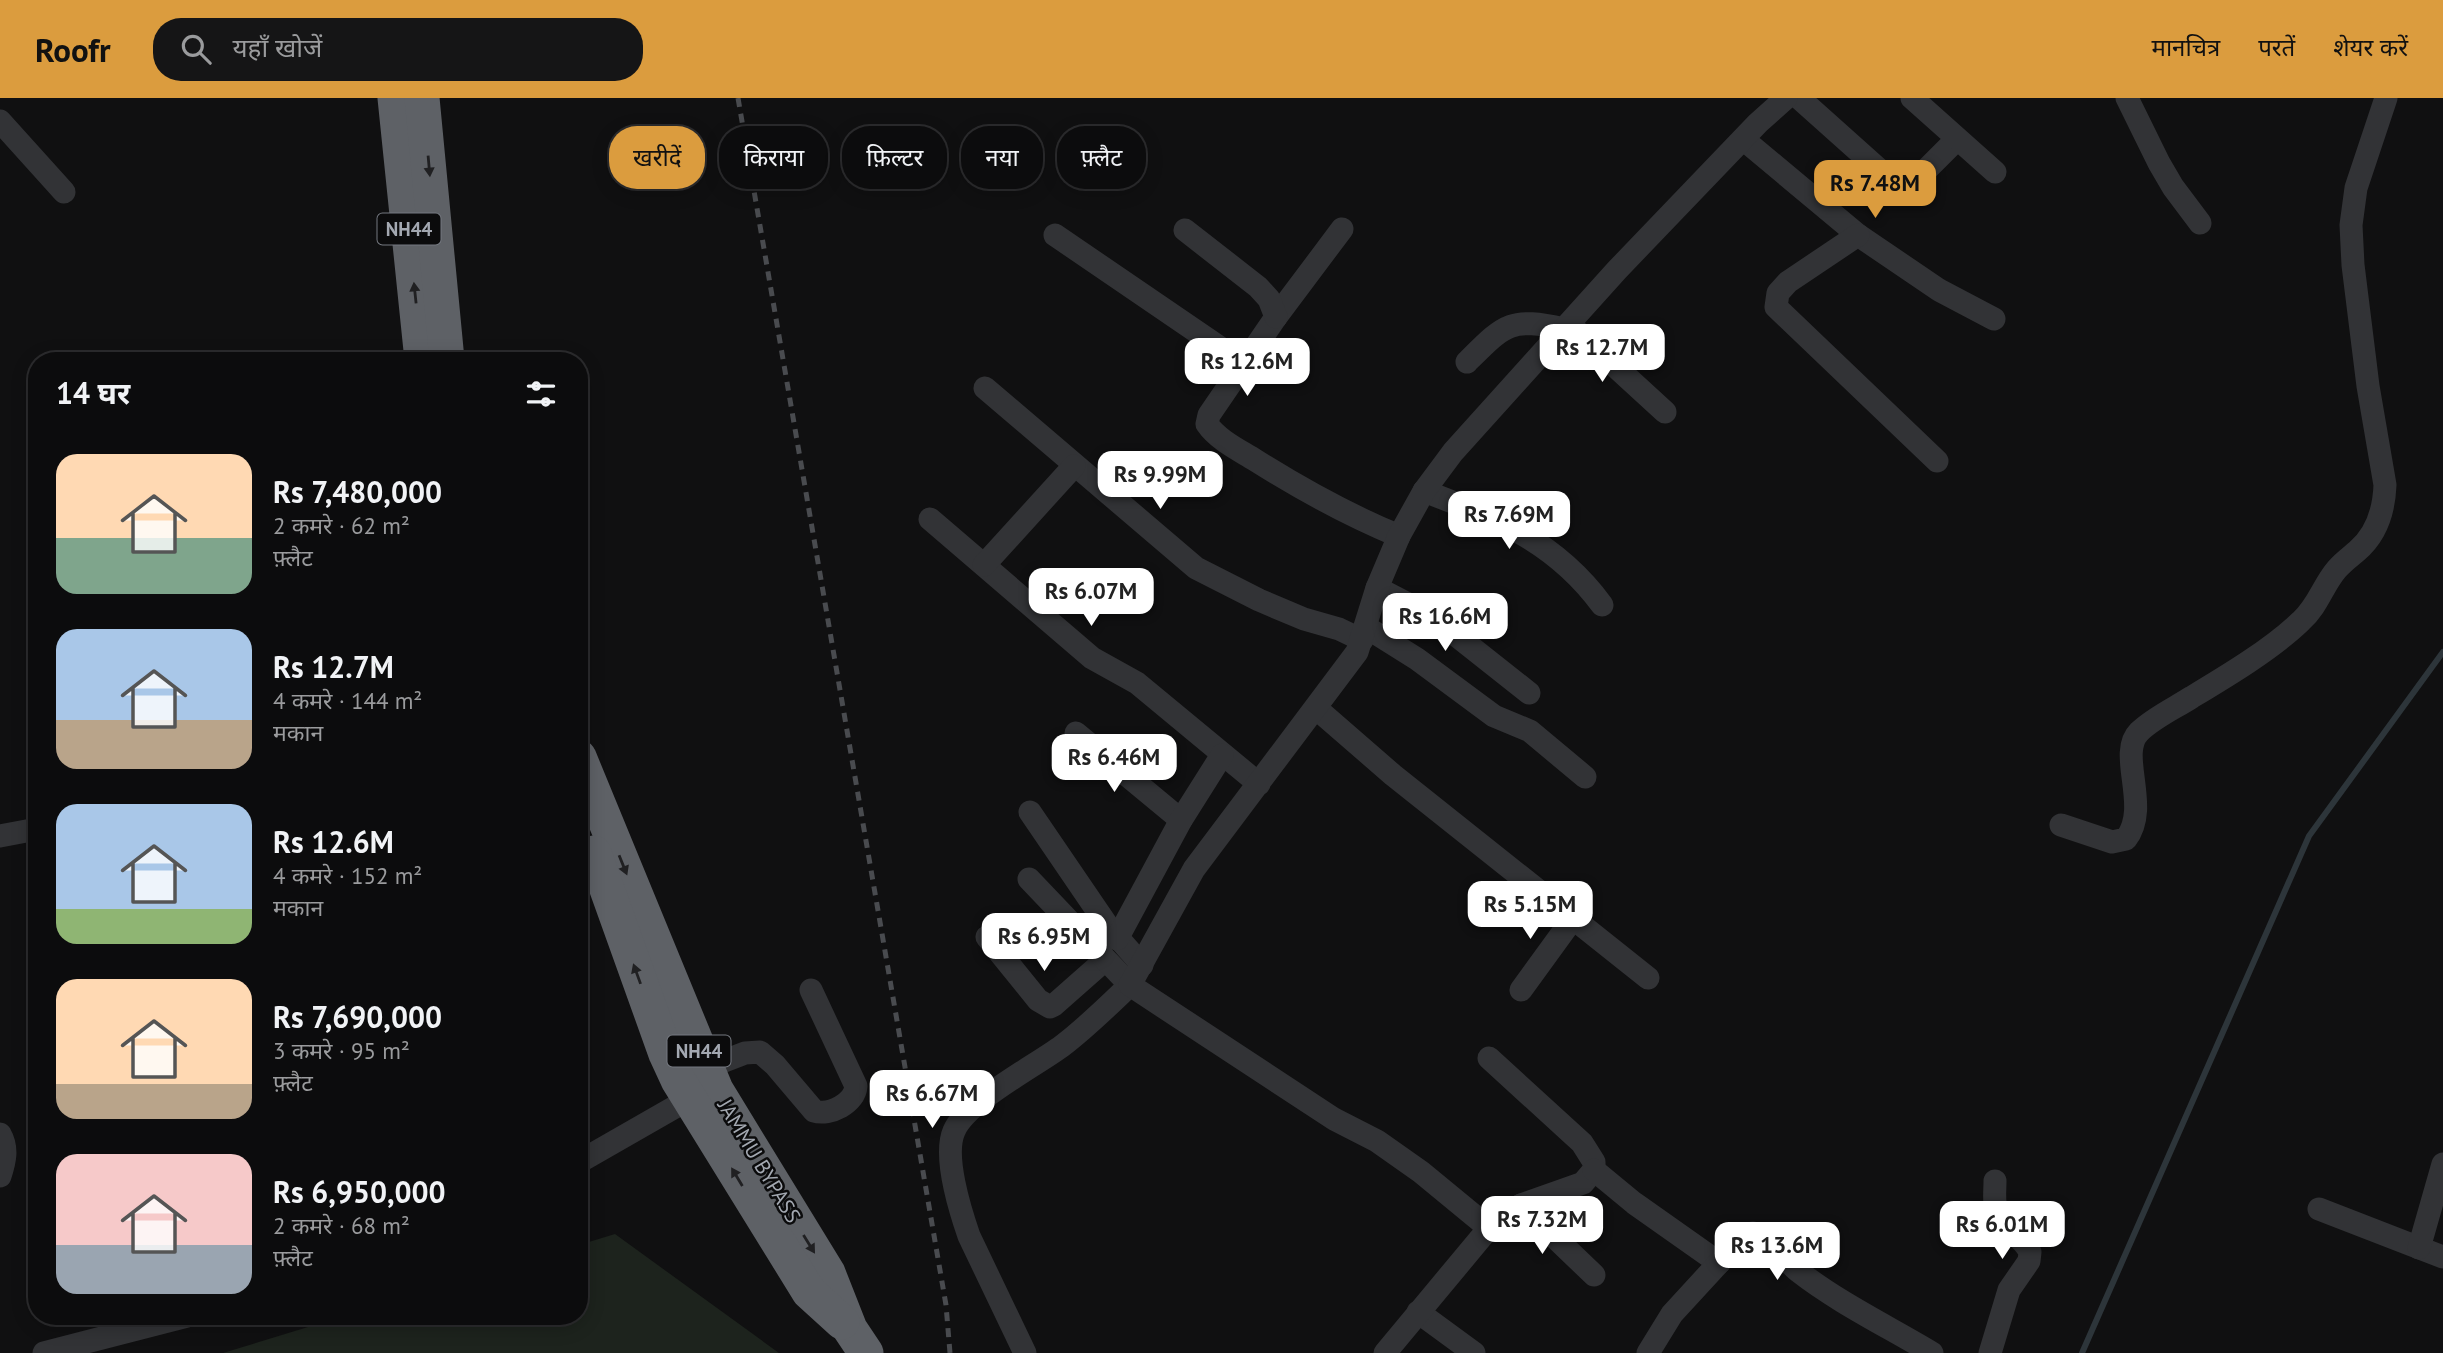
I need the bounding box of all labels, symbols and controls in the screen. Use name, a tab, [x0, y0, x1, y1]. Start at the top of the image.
search box	[153, 18, 643, 81]
text: Roofr	[35, 28, 111, 71]
icon: search	[177, 30, 215, 68]
text: यहाँ खोजें	[233, 31, 322, 64]
text: मानचित्र	[2152, 32, 2220, 63]
text: परतें	[2258, 32, 2295, 63]
text: शेयर करें	[2333, 32, 2408, 63]
chip: खरीदें	[609, 126, 705, 189]
chip: किराया	[719, 126, 828, 189]
chip: फ़िल्टर	[842, 126, 947, 189]
chip: नया	[961, 126, 1043, 189]
chip: फ़्लैट	[1057, 126, 1146, 189]
one-way arrow	[423, 155, 434, 177]
pin: Rs 7.48M	[1803, 160, 1947, 220]
text: Rs 7.48M	[1830, 168, 1920, 197]
road number: NH44	[378, 214, 440, 244]
one-way arrow	[409, 281, 420, 303]
pin: Rs 12.7M	[1530, 324, 1674, 384]
text: Rs 12.7M	[1556, 332, 1648, 361]
pin: Rs 12.6M	[1175, 338, 1319, 398]
text: Rs 12.6M	[1201, 346, 1293, 375]
text: 14 घर	[56, 373, 130, 412]
icon: filters	[522, 375, 560, 413]
pin: Rs 9.99M	[1088, 452, 1232, 511]
text: Rs 9.99M	[1114, 459, 1206, 488]
text: Rs 7,480,000	[273, 472, 442, 511]
icon: home	[112, 482, 196, 566]
pin: Rs 7.69M	[1437, 491, 1581, 551]
text: Rs 7.69M	[1464, 499, 1554, 528]
text: 2 कमरे · 62 m²	[273, 511, 410, 540]
text: फ़्लैट	[273, 543, 313, 572]
pin: Rs 6.07M	[1019, 568, 1163, 628]
text: Rs 6.07M	[1045, 576, 1137, 605]
pin: Rs 16.6M	[1373, 594, 1517, 653]
text: Rs 16.6M	[1399, 601, 1491, 630]
text: Rs 12.7M	[273, 647, 394, 686]
icon: home	[112, 657, 196, 741]
text: 4 कमरे · 144 m²	[273, 686, 422, 715]
text: मकान	[273, 718, 323, 747]
pin: Rs 6.46M	[1042, 734, 1186, 794]
text: Rs 6.46M	[1068, 742, 1160, 771]
text: Rs 12.6M	[273, 822, 394, 861]
icon: home	[112, 832, 196, 916]
one-way arrow	[618, 855, 629, 876]
text: 4 कमरे · 152 m²	[273, 861, 422, 890]
pin: Rs 5.15M	[1458, 882, 1602, 941]
text: Rs 5.15M	[1484, 889, 1576, 918]
text: मकान	[273, 893, 323, 922]
pin: Rs 6.95M	[972, 914, 1116, 973]
text: Rs 6.95M	[998, 921, 1090, 950]
one-way arrow	[631, 963, 642, 984]
text: Rs 7,690,000	[273, 997, 442, 1036]
icon: home	[112, 1007, 196, 1091]
road number: NH44	[668, 1035, 730, 1066]
text: 3 कमरे · 95 m²	[273, 1036, 410, 1065]
text: फ़्लैट	[273, 1068, 313, 1097]
pin: Rs 6.67M	[860, 1070, 1004, 1130]
text: Rs 6.67M	[886, 1078, 978, 1107]
street label: JAMMU BYPASS	[711, 1093, 807, 1228]
one-way arrow	[731, 1167, 744, 1186]
text: Rs 6,950,000	[273, 1172, 446, 1211]
icon: home	[112, 1182, 196, 1266]
pin: Rs 7.32M	[1470, 1196, 1614, 1256]
pin: Rs 6.01M	[1930, 1202, 2074, 1261]
text: Rs 7.32M	[1497, 1204, 1587, 1233]
text: Rs 6.01M	[1956, 1209, 2048, 1238]
text: 2 कमरे · 68 m²	[273, 1211, 410, 1240]
pin: Rs 13.6M	[1705, 1222, 1849, 1282]
text: Rs 13.6M	[1731, 1230, 1823, 1259]
one-way arrow	[803, 1235, 816, 1254]
text: फ़्लैट	[273, 1243, 313, 1272]

